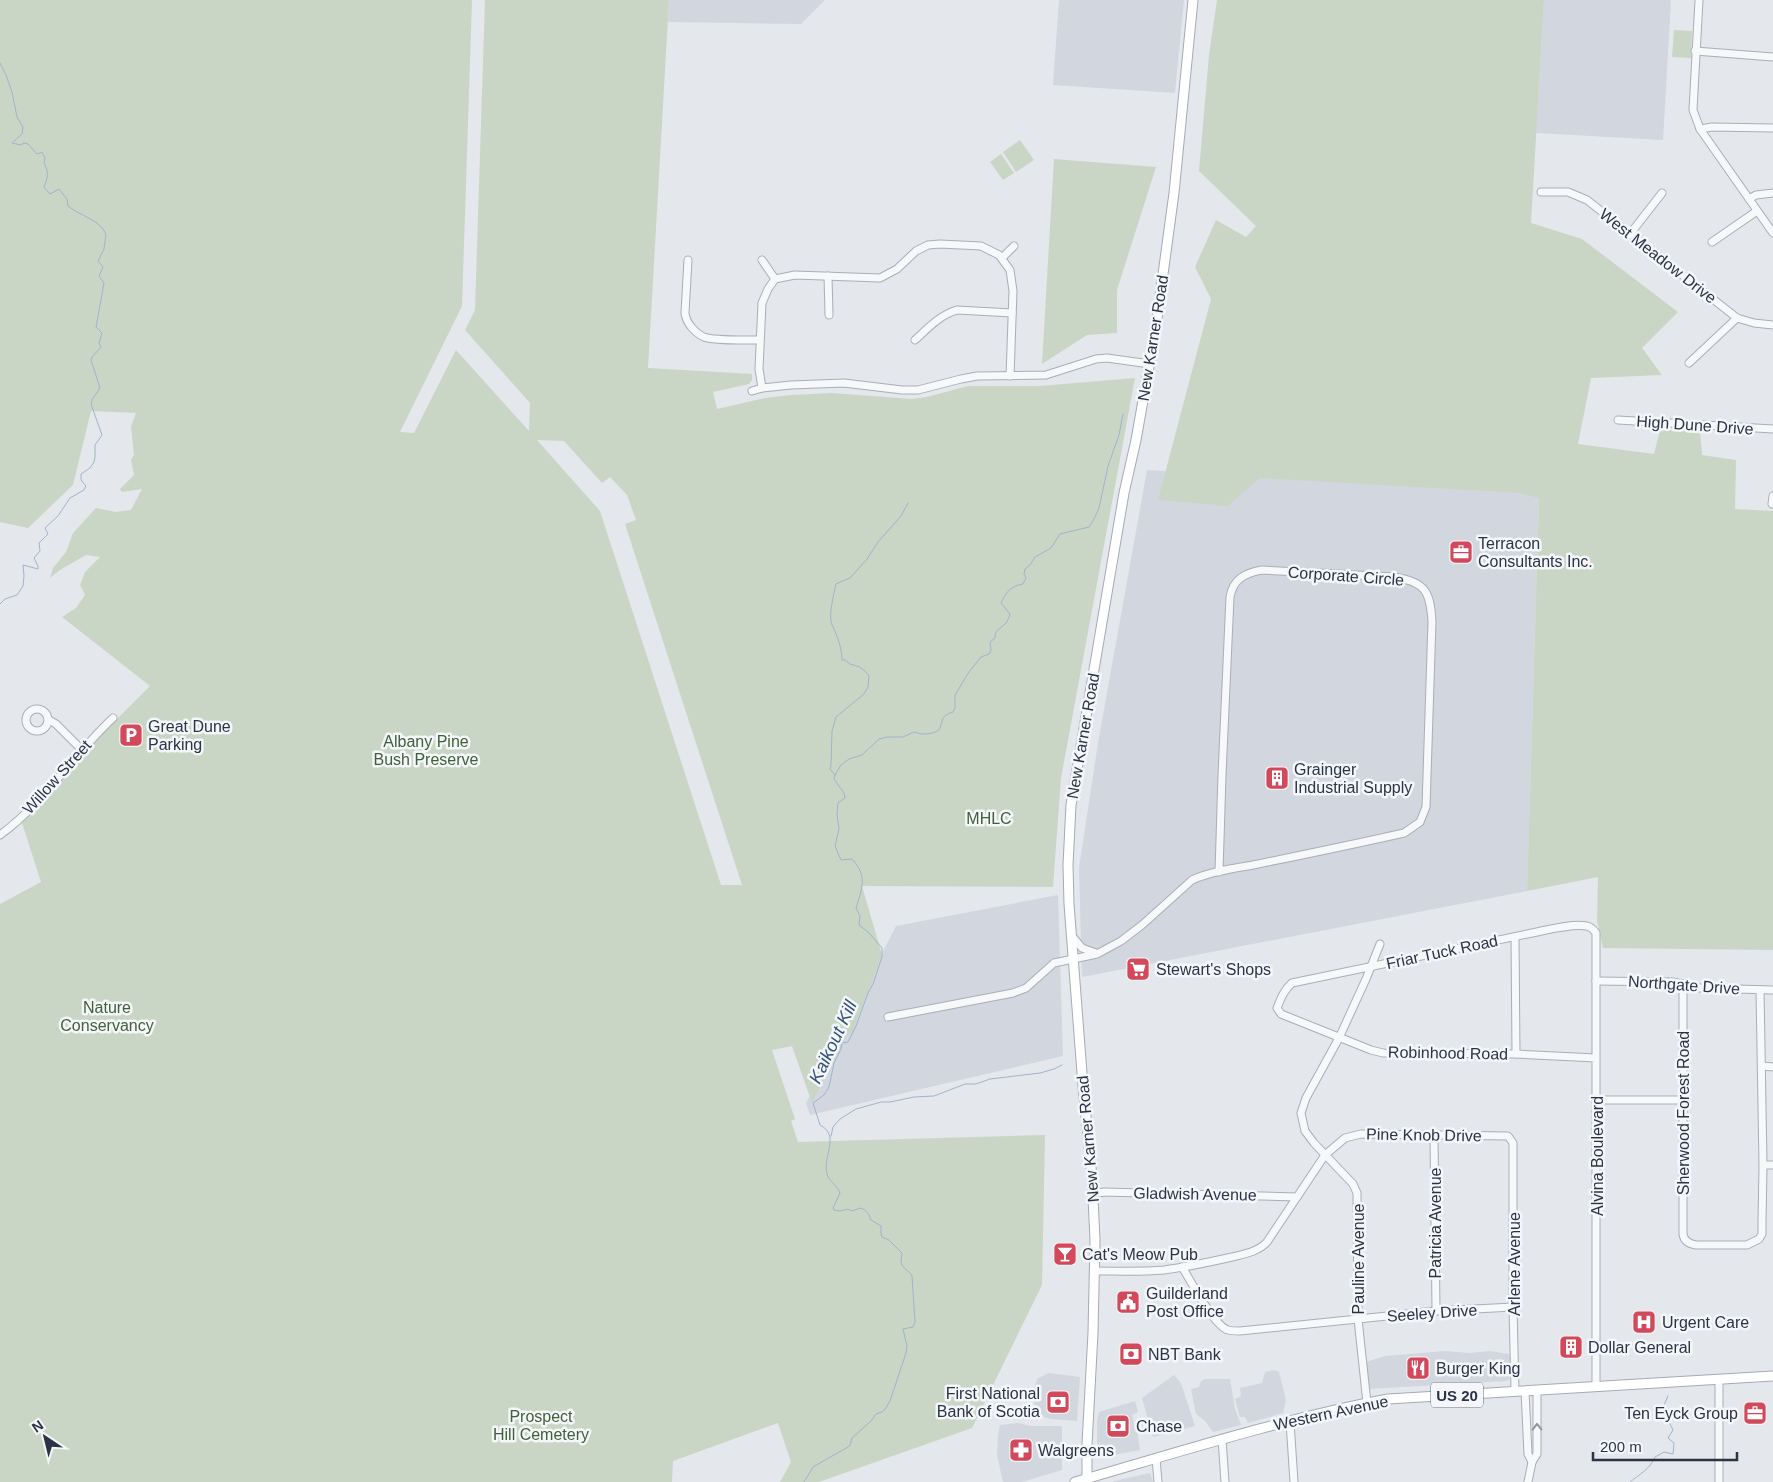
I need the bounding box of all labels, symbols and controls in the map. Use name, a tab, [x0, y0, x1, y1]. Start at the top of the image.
street label: West Meadow Drive	[1596, 205, 1720, 307]
street label: New Karner Road	[1135, 274, 1171, 402]
street label: High Dune Drive	[1636, 412, 1754, 438]
place label: Terracon Consultants Inc.	[1478, 535, 1593, 570]
office icon: Terracon Consultants Inc.	[1448, 539, 1474, 565]
street label: Corporate Circle	[1287, 563, 1405, 589]
street label: New Karner Road	[1064, 672, 1102, 800]
place label: Great Dune Parking	[148, 718, 231, 753]
parking icon: Great Dune Parking	[118, 722, 144, 748]
park label: Albany Pine Bush Preserve	[374, 733, 479, 768]
street label: Willow Street	[19, 736, 95, 817]
place label: Grainger Industrial Supply	[1294, 761, 1412, 796]
building icon: Grainger Industrial Supply	[1264, 765, 1290, 791]
park label: MHLC	[966, 810, 1012, 827]
street label: Friar Tuck Road	[1385, 932, 1499, 972]
supermarket icon: Stewart's Shops	[1125, 956, 1151, 982]
place label: Stewart's Shops	[1156, 961, 1271, 978]
street label: Northgate Drive	[1628, 973, 1741, 997]
water label: Kaikout Kill	[805, 997, 861, 1087]
park label: Nature Conservancy	[60, 999, 154, 1034]
street label: Sherwood Forest Road	[1675, 1031, 1692, 1195]
street label: Robinhood Road	[1388, 1043, 1508, 1063]
street label: New Karner Road	[1074, 1075, 1102, 1203]
street label: Alvina Boulevard	[1589, 1096, 1606, 1216]
street label: Pine Knob Drive	[1366, 1125, 1482, 1145]
street label: Patricia Avenue	[1427, 1167, 1444, 1278]
street label: Gladwish Avenue	[1133, 1184, 1257, 1204]
street label: Pauline Avenue	[1350, 1203, 1367, 1314]
street label: Arlene Avenue	[1506, 1212, 1523, 1316]
bar icon: Cat's Meow Pub	[1052, 1241, 1078, 1267]
place label: Cat's Meow Pub	[1082, 1246, 1198, 1263]
place label: Guilderland Post Office	[1146, 1285, 1228, 1320]
public building icon: Guilderland Post Office	[1115, 1289, 1141, 1315]
street label: Seeley Drive	[1386, 1301, 1478, 1325]
hospital icon: Urgent Care	[1631, 1309, 1657, 1335]
place label: Urgent Care	[1662, 1314, 1749, 1331]
building icon: Dollar General	[1558, 1334, 1584, 1360]
place label: Dollar General	[1588, 1339, 1691, 1356]
bank icon: NBT Bank	[1118, 1341, 1144, 1367]
place label: NBT Bank	[1148, 1346, 1222, 1363]
restaurant icon: Burger King	[1405, 1355, 1431, 1381]
place label: Burger King	[1436, 1360, 1521, 1377]
road number: US 20	[1431, 1382, 1483, 1408]
place label: First National Bank of Scotia	[937, 1385, 1040, 1420]
bank icon: First National Bank of Scotia	[1045, 1389, 1071, 1415]
street label: Western Avenue	[1272, 1393, 1390, 1433]
office icon: Ten Eyck Group	[1742, 1400, 1768, 1426]
place label: Ten Eyck Group	[1624, 1405, 1738, 1422]
park label: Prospect Hill Cemetery	[493, 1408, 589, 1443]
north arrow	[20, 1412, 70, 1462]
bank icon: Chase	[1105, 1413, 1131, 1439]
text: N	[29, 1417, 46, 1436]
place label: Chase	[1136, 1418, 1182, 1435]
one-way arrow	[1532, 1422, 1542, 1430]
scale bar	[1593, 1430, 1737, 1462]
pharmacy icon: Walgreens	[1008, 1437, 1034, 1463]
text: 200 m	[1600, 1438, 1642, 1455]
place label: Walgreens	[1038, 1442, 1114, 1459]

